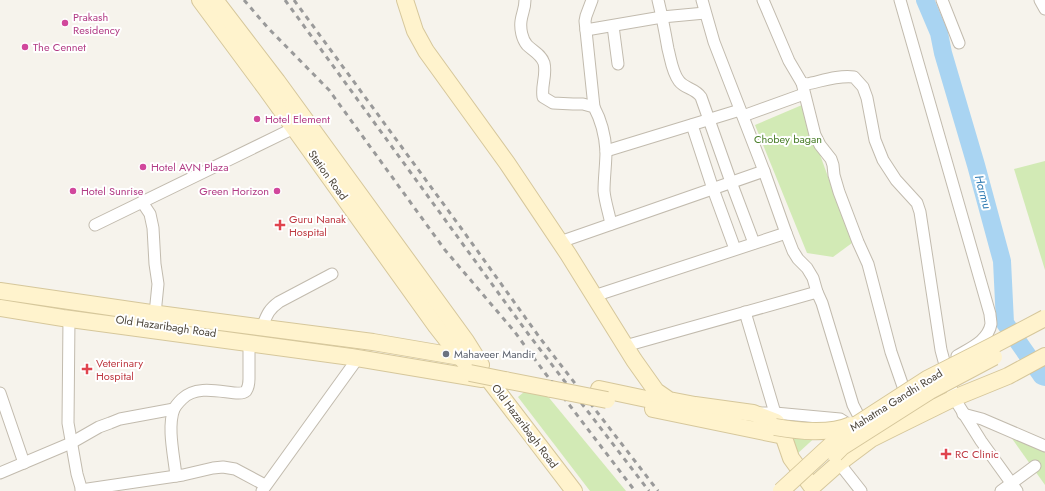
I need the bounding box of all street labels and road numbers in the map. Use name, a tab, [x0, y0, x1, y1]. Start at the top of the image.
street label: Station Road	[304, 147, 352, 203]
street label: Old Hazaribagh Road	[115, 311, 217, 341]
street label: Mahatma Gandhi Road	[847, 365, 945, 435]
street label: Old Hazaribagh Road	[488, 381, 562, 471]

